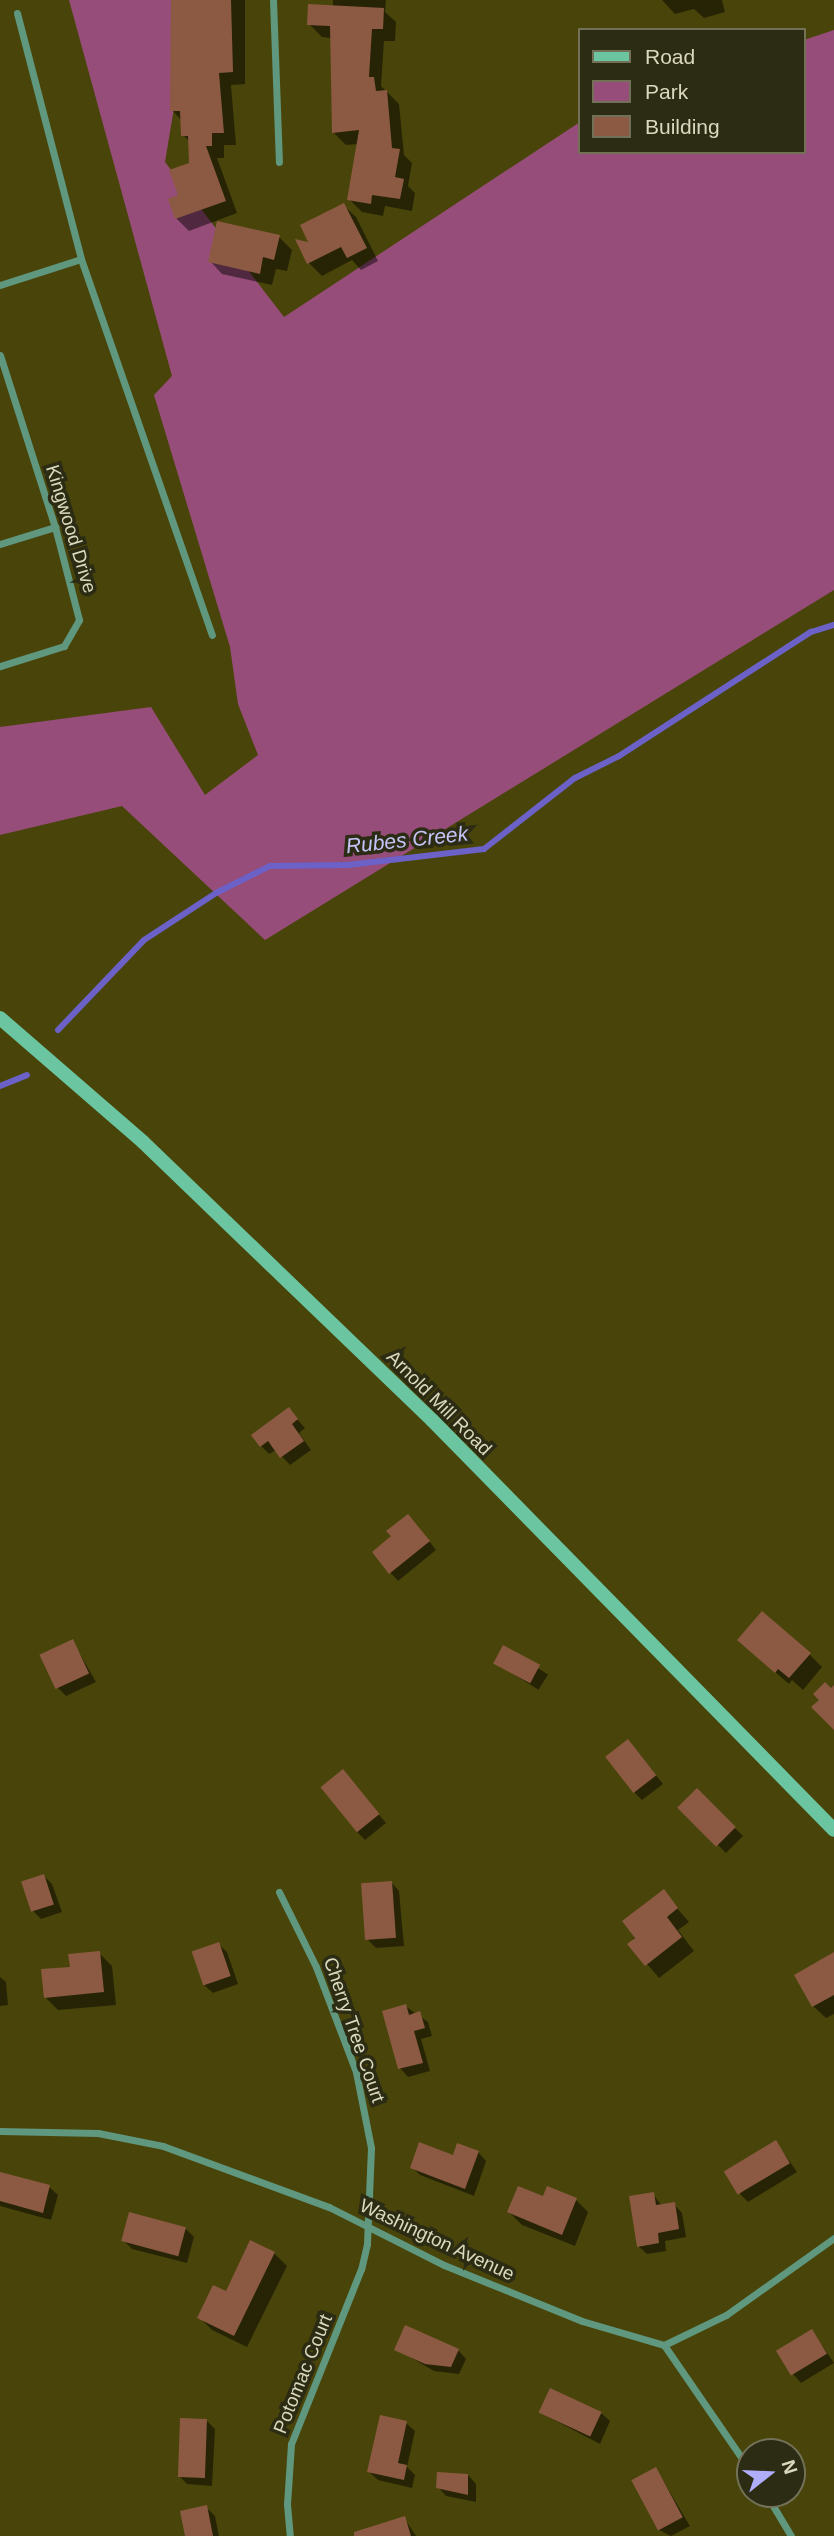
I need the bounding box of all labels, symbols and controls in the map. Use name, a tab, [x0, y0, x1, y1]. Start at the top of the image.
legend	[578, 28, 806, 154]
text: Road	[645, 45, 695, 68]
text: Park	[645, 80, 688, 103]
text: Building	[645, 115, 720, 138]
street label: Kingwood Drive	[41, 462, 101, 596]
water label: Rubes Creek	[345, 821, 469, 859]
street label: Arnold Mill Road	[382, 1346, 496, 1460]
street label: Cherry Tree Court	[318, 1954, 390, 2106]
street label: Washington Avenue	[356, 2194, 518, 2286]
street label: Potomac Court	[269, 2311, 337, 2437]
north arrow	[736, 2438, 806, 2508]
text: N	[777, 2457, 802, 2477]

